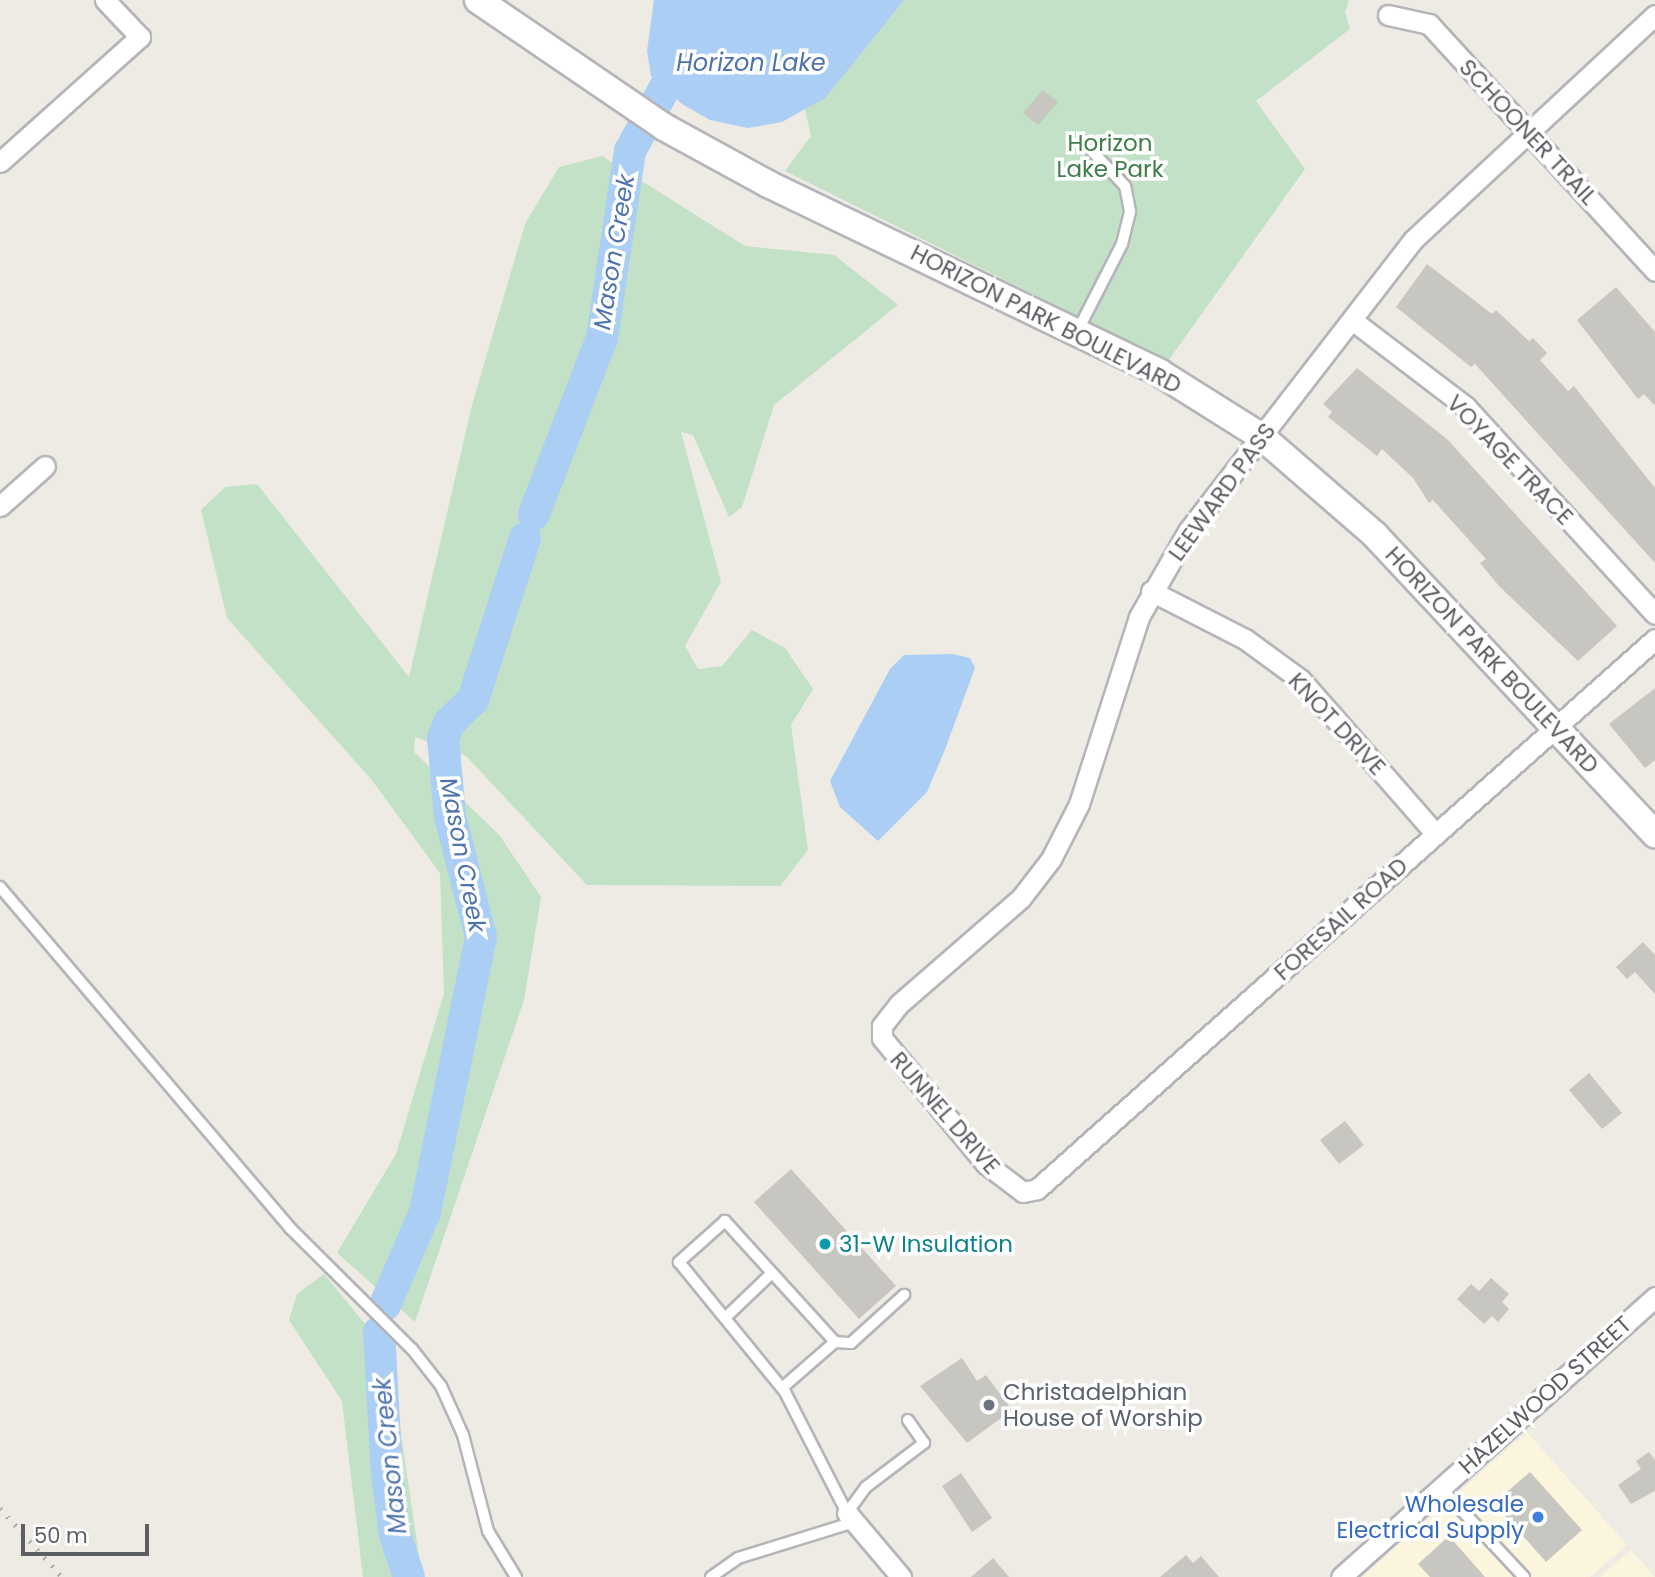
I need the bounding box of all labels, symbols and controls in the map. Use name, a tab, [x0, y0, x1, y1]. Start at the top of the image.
water label: Horizon Lake	[676, 49, 826, 77]
street label: SCHOONER TRAIL	[1453, 53, 1603, 211]
park label: Horizon Lake Park	[1056, 129, 1164, 183]
water label: Mason Creek	[588, 172, 640, 332]
street label: HORIZON PARK BOULEVARD	[906, 239, 1186, 399]
street label: VOYAGE TRACE	[1441, 389, 1579, 531]
street label: LEEWARD PASS	[1163, 418, 1281, 566]
street label: HORIZON PARK BOULEVARD	[1380, 541, 1604, 779]
street label: KNOT DRIVE	[1283, 667, 1391, 781]
water label: Mason Creek	[434, 775, 492, 935]
street label: FORESAIL ROAD	[1269, 852, 1413, 986]
street label: RUNNEL DRIVE	[884, 1046, 1006, 1180]
place label: 31-W Insulation	[839, 1230, 1013, 1258]
marker: 31-W Insulation	[817, 1236, 833, 1252]
street label: HAZELWOOD STREET	[1453, 1310, 1637, 1480]
water label: Mason Creek	[367, 1376, 413, 1536]
place label: Christadelphian House of Worship	[1003, 1378, 1203, 1432]
marker: Christadelphian House of Worship	[981, 1397, 997, 1413]
place label: Wholesale Electrical Supply	[1336, 1490, 1524, 1544]
marker: Wholesale Electrical Supply	[1530, 1509, 1546, 1525]
scale bar	[24, 1510, 152, 1554]
text: 50 m	[34, 1521, 88, 1550]

